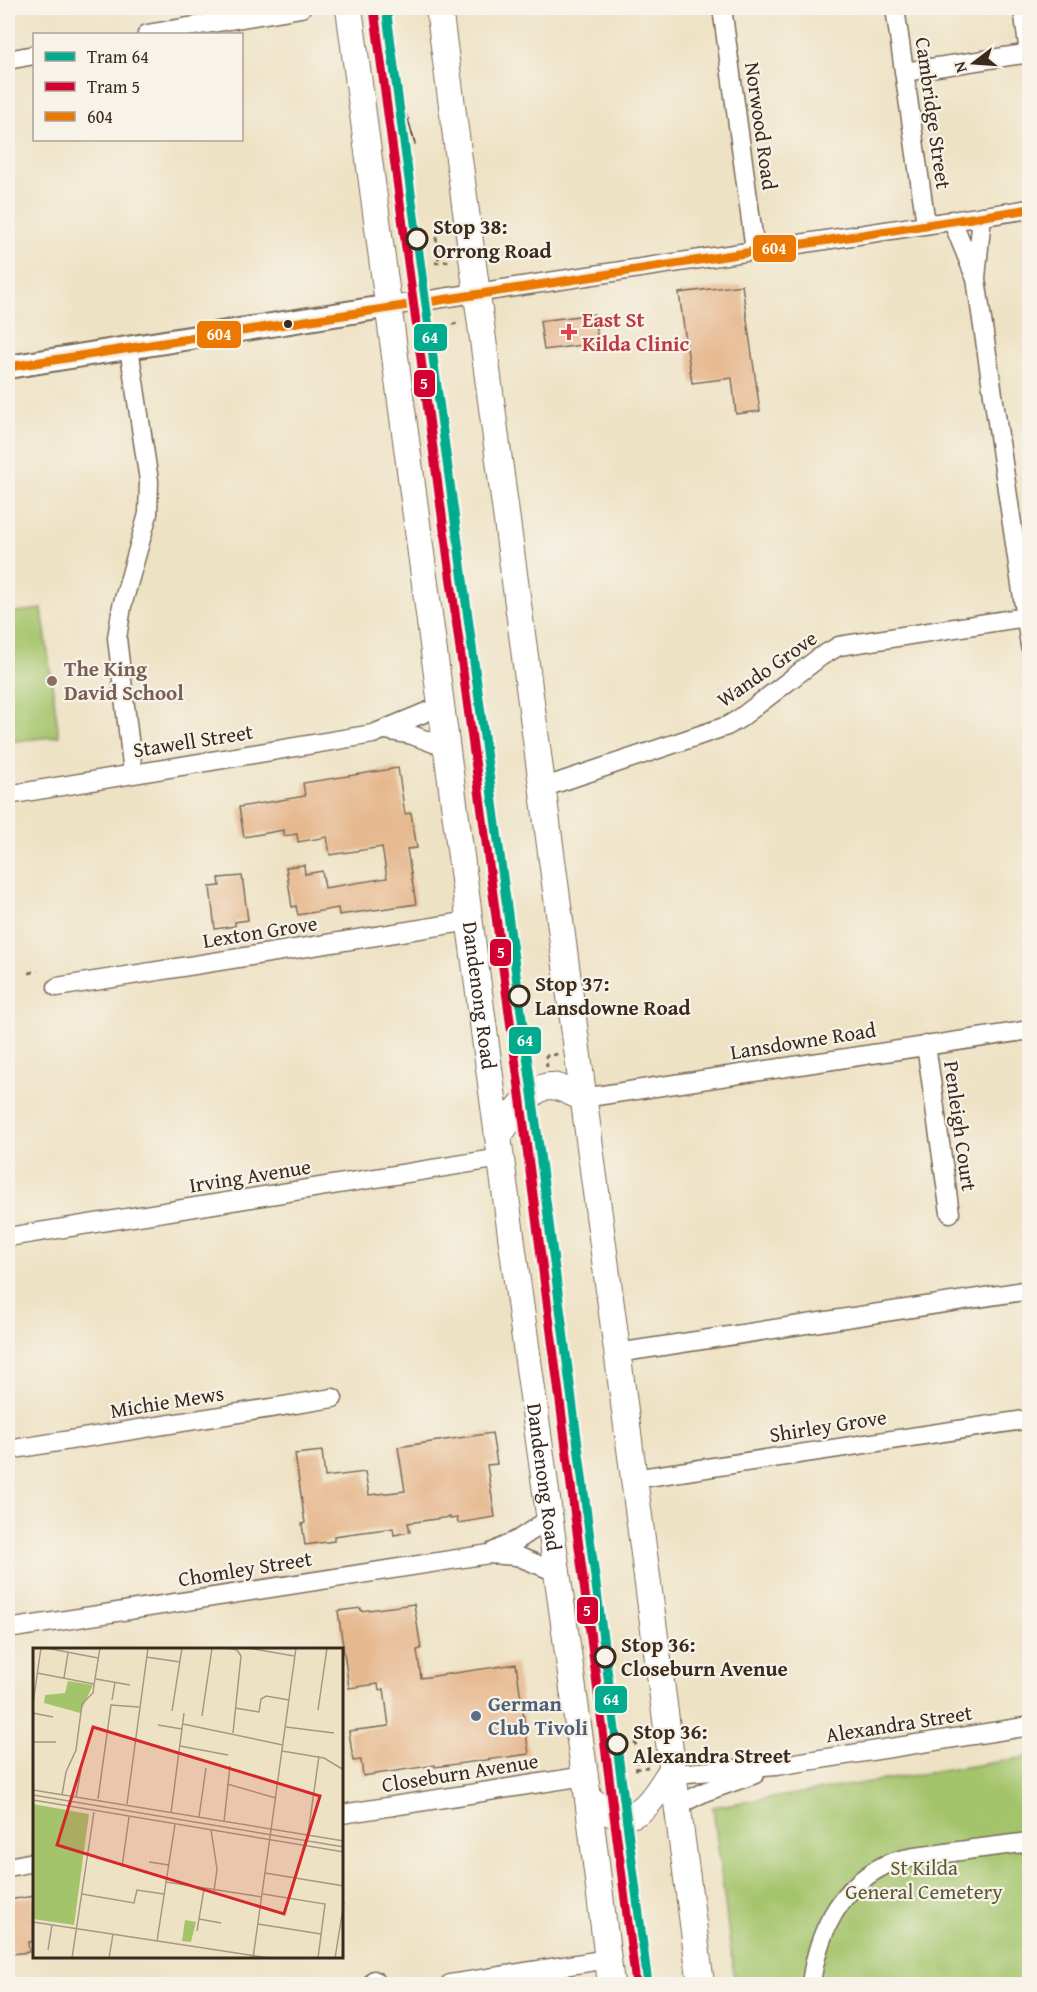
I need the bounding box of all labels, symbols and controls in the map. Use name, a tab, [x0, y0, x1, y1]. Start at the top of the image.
legend	[33, 33, 243, 141]
north arrow	[944, 33, 1004, 93]
street label: Cambridge Street	[907, 35, 960, 192]
text: Tram 64	[87, 43, 149, 70]
text: N	[947, 58, 973, 76]
street label: Norwood Road	[737, 60, 786, 193]
text: Tram 5	[87, 73, 140, 100]
text: 604	[87, 103, 113, 130]
place label: Stop 38: Orrong Road	[433, 211, 551, 266]
marker: Stop 38: Orrong Road	[406, 228, 428, 250]
line badge: 604	[752, 234, 797, 263]
text: 604	[762, 236, 786, 260]
place label: East St Kilda Clinic	[582, 304, 690, 359]
unlabelled marker	[282, 318, 294, 330]
line badge: 604	[196, 320, 242, 349]
text: 604	[207, 322, 231, 346]
line badge: 64	[413, 323, 448, 352]
marker: East St Kilda Clinic	[560, 323, 578, 341]
text: 64	[422, 325, 438, 349]
line badge: 5	[413, 369, 436, 398]
text: 5	[420, 371, 428, 395]
street label: Wando Grove	[710, 623, 823, 715]
place label: The King David School	[64, 653, 184, 708]
marker: The King David School	[45, 674, 59, 688]
street label: Stawell Street	[131, 716, 256, 765]
street label: Lexton Grove	[200, 907, 320, 956]
street label: Dandenong Road	[455, 920, 505, 1072]
line badge: 5	[489, 938, 512, 967]
text: 5	[497, 940, 505, 964]
place label: Stop 37: Lansdowne Road	[535, 968, 691, 1023]
marker: Stop 37: Lansdowne Road	[508, 985, 530, 1007]
street label: Lansdowne Road	[728, 1014, 879, 1067]
line badge: 64	[508, 1026, 542, 1055]
text: 64	[517, 1028, 533, 1052]
street label: Penleigh Court	[936, 1059, 985, 1194]
street label: Irving Avenue	[187, 1151, 313, 1200]
street label: Michie Mews	[108, 1377, 226, 1426]
street label: Dandenong Road	[519, 1401, 570, 1554]
street label: Shirley Grove	[767, 1401, 889, 1450]
street label: Chomley Street	[176, 1543, 315, 1594]
line badge: 5	[576, 1596, 599, 1625]
text: 5	[583, 1598, 591, 1622]
place label: Stop 36: Closeburn Avenue	[621, 1629, 788, 1684]
marker: Stop 36: Closeburn Avenue	[594, 1646, 616, 1668]
inset map	[33, 1648, 344, 1959]
line badge: 64	[594, 1685, 628, 1714]
text: 64	[603, 1687, 619, 1711]
place label: German Club Tivoli	[488, 1688, 588, 1743]
street label: Alexandra Street	[823, 1697, 975, 1750]
marker: German Club Tivoli	[469, 1709, 483, 1723]
place label: Stop 36: Alexandra Street	[633, 1716, 791, 1771]
marker: Stop 36: Alexandra Street	[606, 1733, 628, 1755]
street label: Closeburn Avenue	[379, 1745, 541, 1800]
park label: St Kilda General Cemetery	[845, 1852, 1003, 1907]

